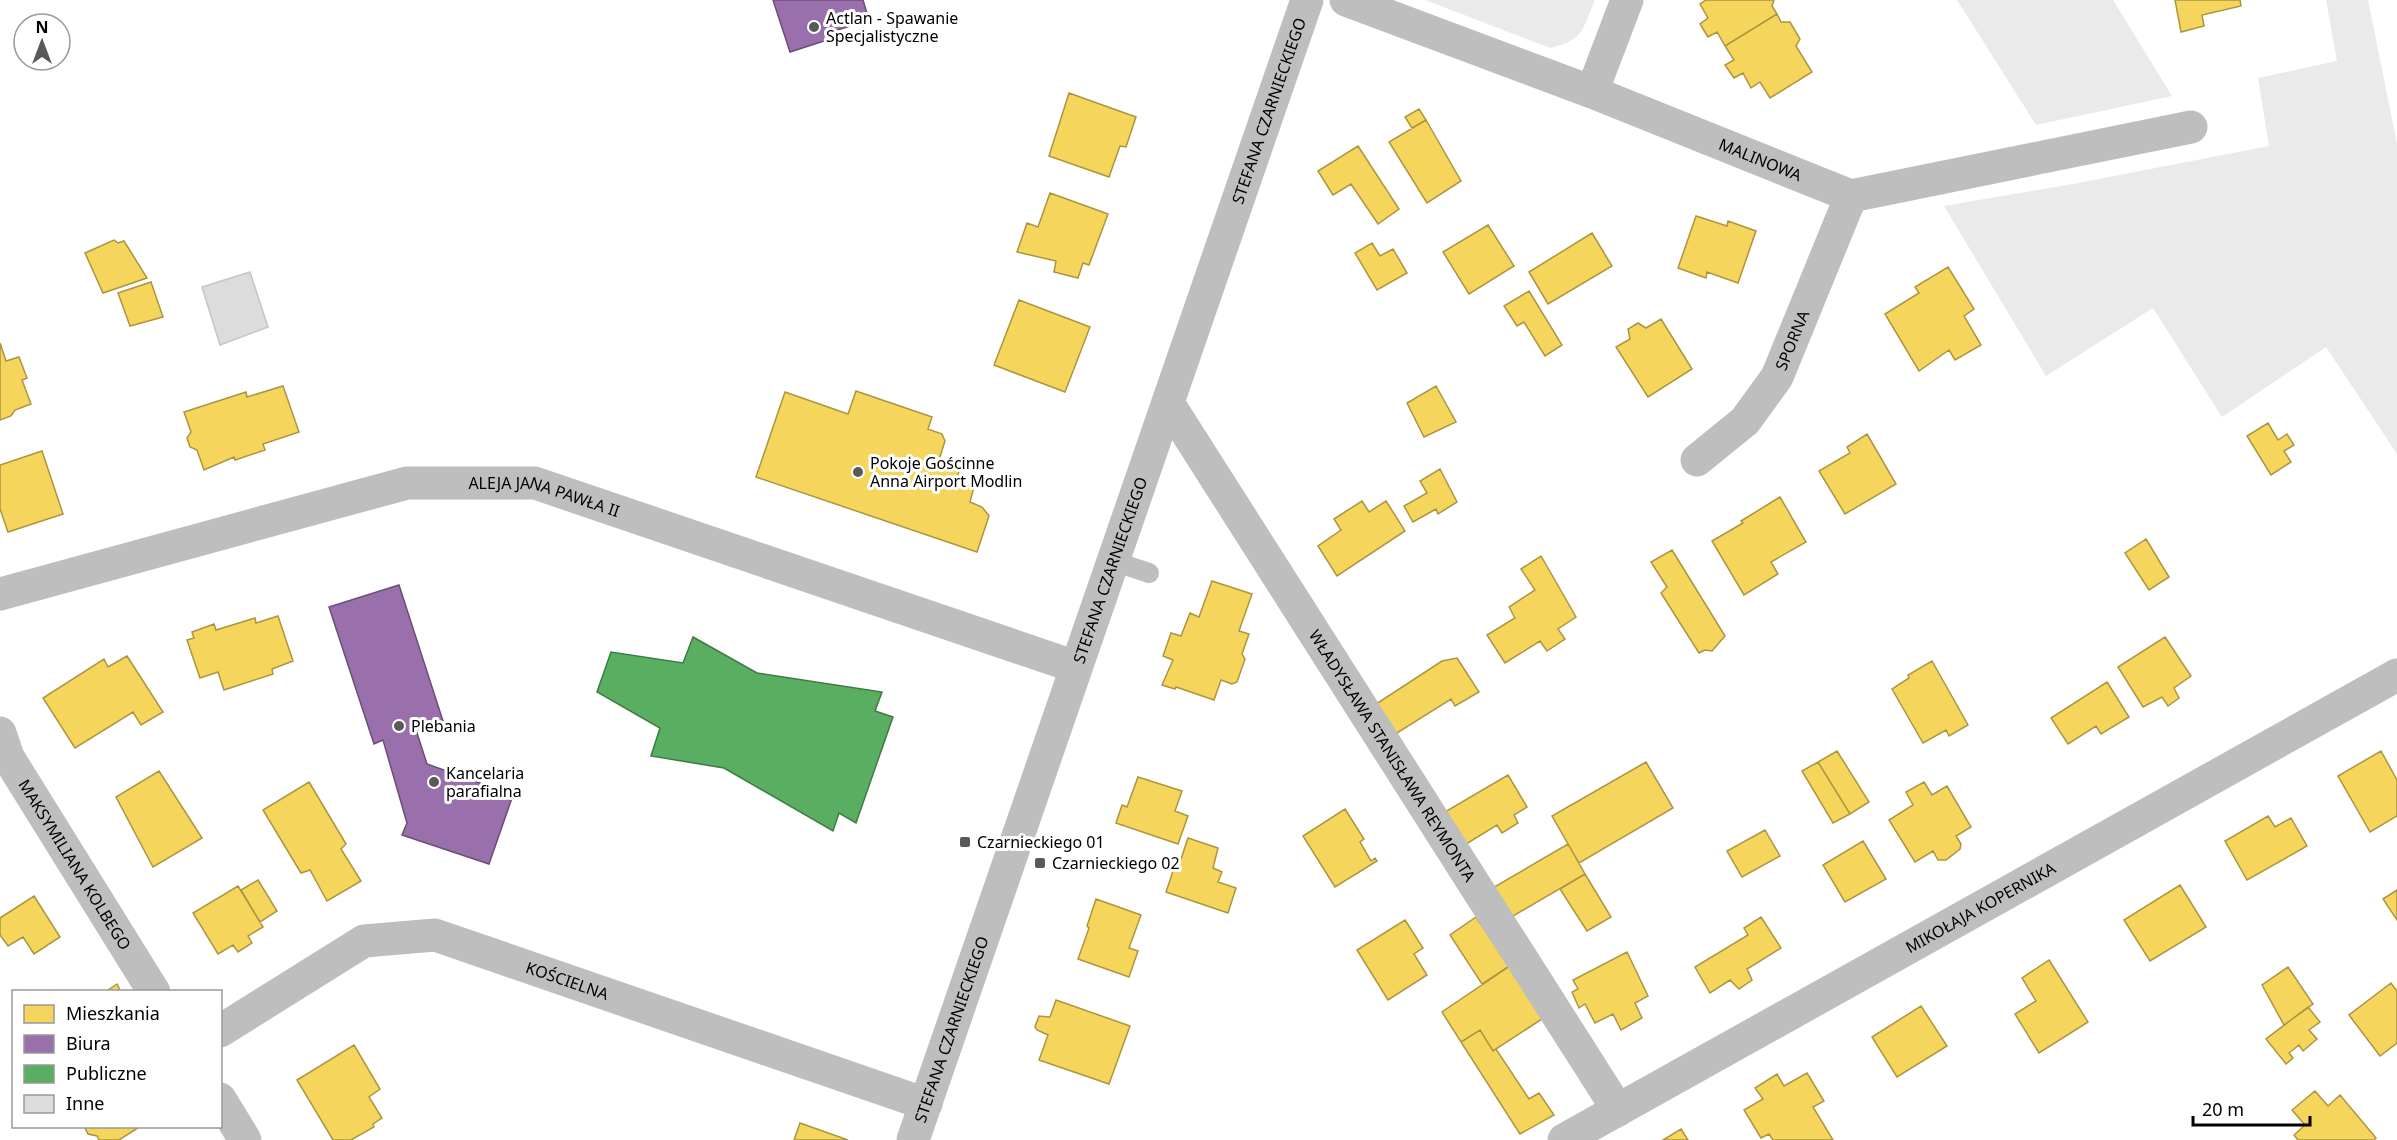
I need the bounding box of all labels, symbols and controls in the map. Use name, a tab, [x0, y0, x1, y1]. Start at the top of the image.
place label: Actlan - Spawanie Specjalistyczne	[826, 7, 958, 47]
north arrow	[12, 12, 72, 72]
street label: STEFANA CZARNIECKIEGO	[1226, 15, 1311, 207]
text: N	[35, 16, 49, 38]
marker: Actlan - Spawanie Specjalistyczne	[807, 20, 821, 34]
street label: MALINOWA	[1716, 133, 1806, 186]
street label: SPORNA	[1770, 306, 1814, 374]
place label: Pokoje Gościnne Anna Airport Modlin	[870, 452, 1022, 492]
marker: Pokoje Gościnne Anna Airport Modlin	[851, 465, 865, 479]
street label: ALEJA JANA PAWŁA II	[468, 471, 623, 522]
street label: STEFANA CZARNIECKIEGO	[1068, 474, 1152, 666]
street label: WŁADYSŁAWA STANISŁAWA REYMONTA	[1304, 625, 1481, 886]
place label: Plebania	[411, 715, 476, 737]
marker: Plebania	[392, 719, 406, 733]
place label: Kancelaria parafialna	[446, 762, 524, 802]
street label: MAKSYMILIANA KOLBEGO	[14, 775, 136, 954]
marker: Kancelaria parafialna	[427, 775, 441, 789]
place label: Czarnieckiego 01	[977, 831, 1105, 853]
marker: Czarnieckiego 01	[958, 835, 972, 849]
place label: Czarnieckiego 02	[1052, 852, 1180, 874]
marker: Czarnieckiego 02	[1033, 856, 1047, 870]
street label: MIKOŁAJA KOPERNIKA	[1902, 856, 2060, 958]
street label: STEFANA CZARNIECKIEGO	[909, 933, 994, 1126]
street label: KOŚCIELNA	[523, 956, 612, 1005]
legend	[12, 990, 222, 1128]
text: Mieszkania	[66, 1001, 160, 1025]
text: Biura	[66, 1031, 111, 1055]
text: Publiczne	[66, 1061, 147, 1085]
scale bar	[2193, 1089, 2310, 1127]
text: Inne	[66, 1091, 105, 1115]
text: 20 m	[2202, 1097, 2244, 1121]

